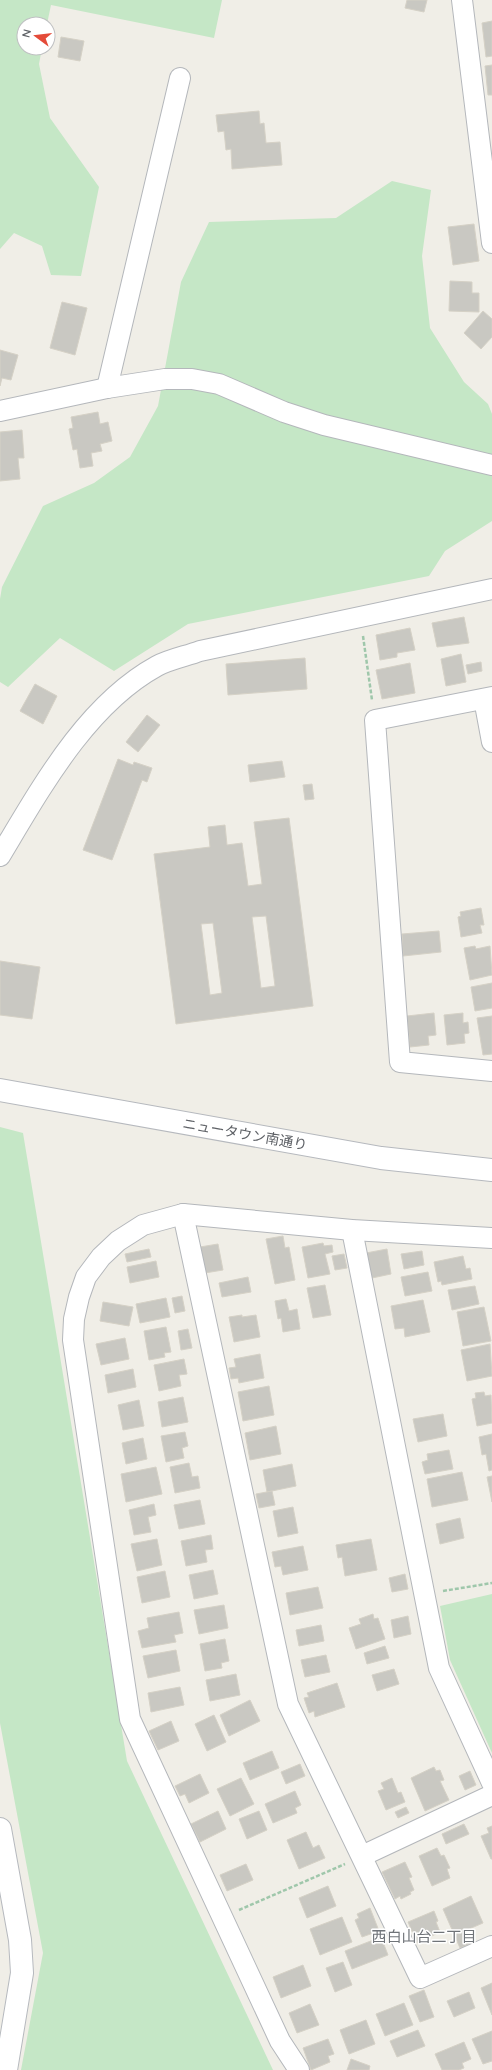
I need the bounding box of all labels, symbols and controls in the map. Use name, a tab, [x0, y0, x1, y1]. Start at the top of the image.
north arrow	[16, 16, 56, 56]
text: N	[19, 28, 34, 39]
street label: ニュータウン南通り	[181, 1114, 309, 1154]
district label: 西白山台二丁目	[371, 1927, 477, 1946]

